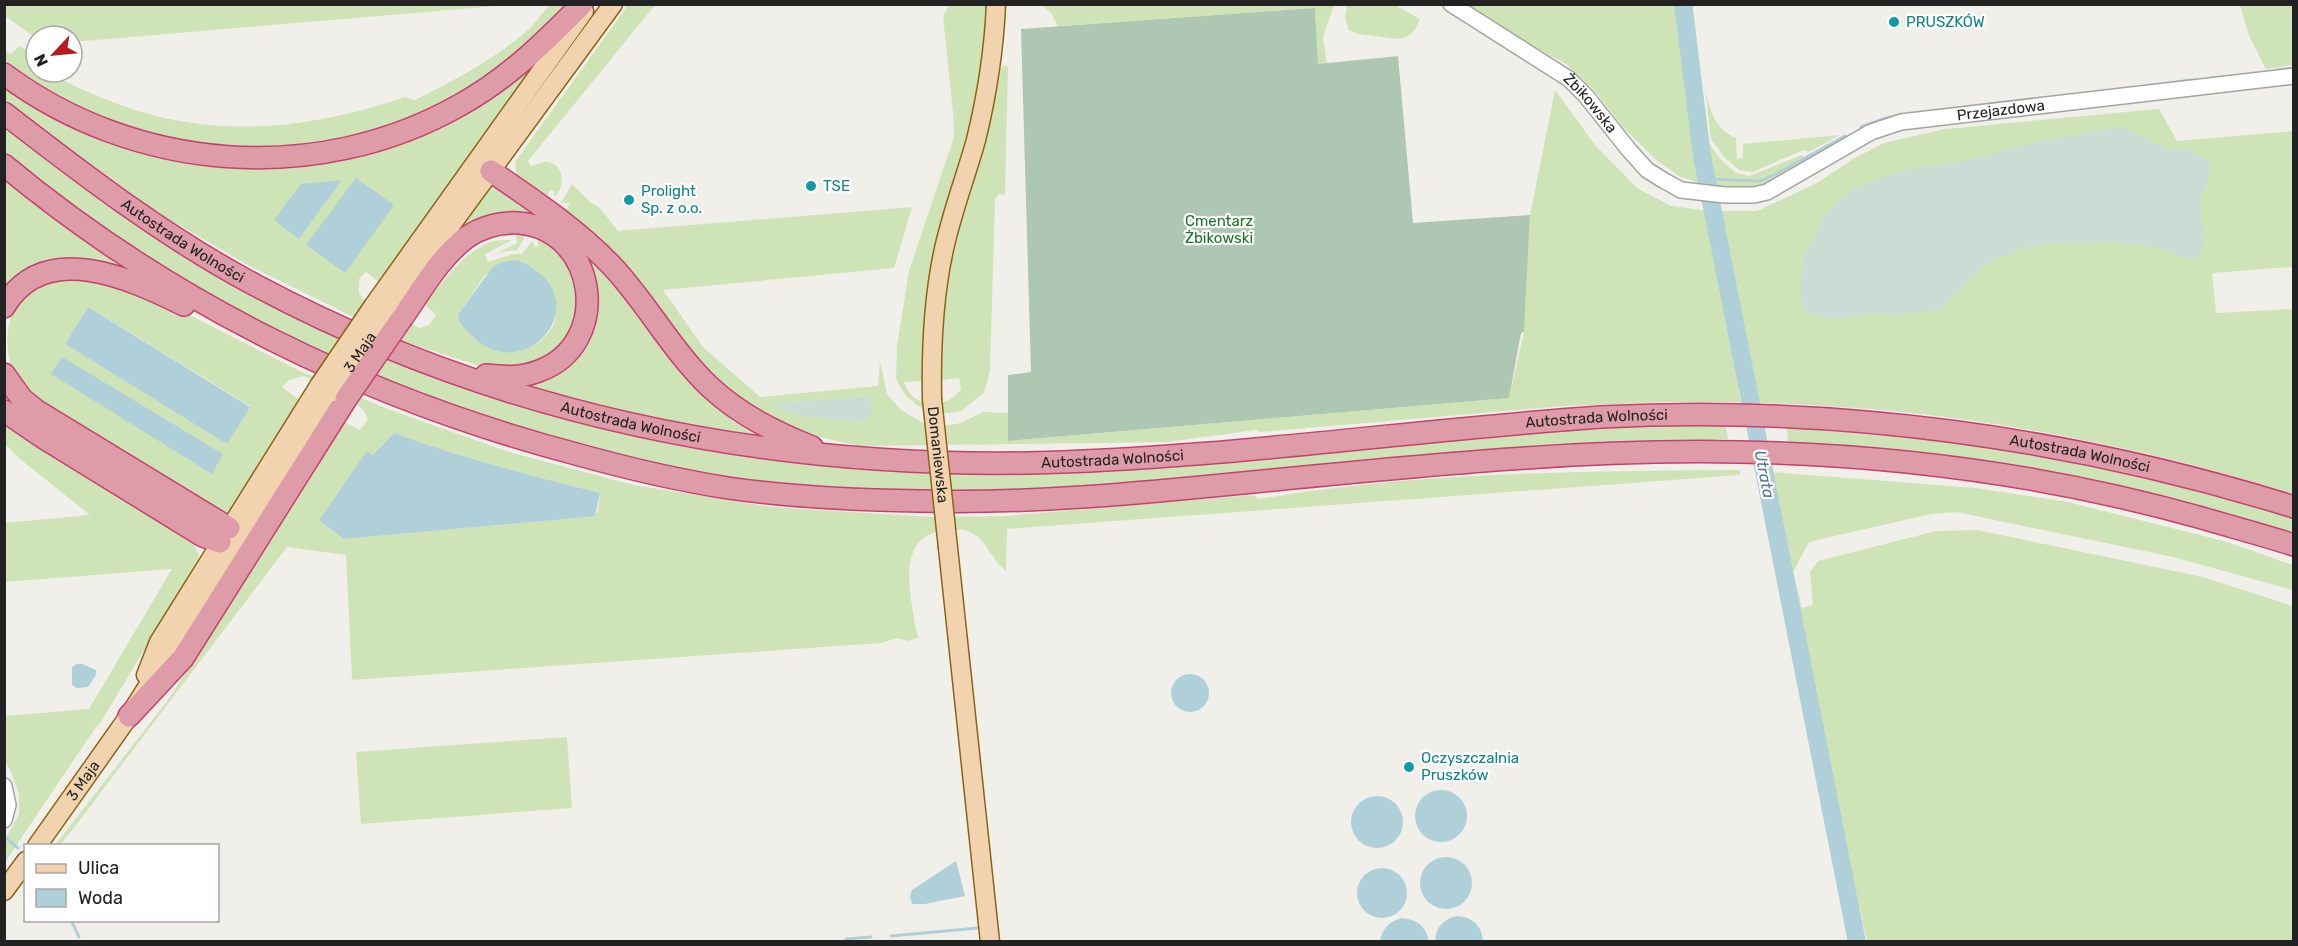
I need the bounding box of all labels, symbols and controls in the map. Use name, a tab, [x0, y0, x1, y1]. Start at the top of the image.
place label: PRUSZKÓW	[1906, 13, 1985, 31]
marker: PRUSZKÓW	[1887, 15, 1901, 29]
north arrow	[24, 24, 84, 84]
text: N	[30, 51, 52, 70]
street label: Żbikowska	[1560, 70, 1621, 136]
street label: Przejazdowa	[1956, 96, 2046, 124]
place label: TSE	[823, 177, 850, 195]
marker: TSE	[804, 179, 818, 193]
place label: Prolight Sp. z o.o.	[641, 182, 702, 217]
marker: Prolight Sp. z o.o.	[622, 193, 636, 207]
street label: Autostrada Wolności	[118, 195, 248, 287]
park label: Cmentarz Żbikowski	[1185, 212, 1253, 247]
street label: 3 Maja	[340, 329, 380, 376]
street label: Autostrada Wolności	[559, 398, 702, 446]
street label: Domaniewska	[924, 406, 952, 504]
street label: Autostrada Wolności	[1525, 406, 1668, 432]
street label: Autostrada Wolności	[2008, 431, 2152, 476]
street label: Autostrada Wolności	[1041, 446, 1184, 472]
water label: Utrata	[1751, 449, 1778, 500]
place label: Oczyszczalnia Pruszków	[1421, 749, 1519, 784]
street label: 3 Maja	[63, 757, 104, 804]
marker: Oczyszczalnia Pruszków	[1402, 760, 1416, 774]
legend	[24, 844, 219, 922]
text: Ulica	[78, 857, 119, 879]
text: Woda	[78, 887, 123, 909]

